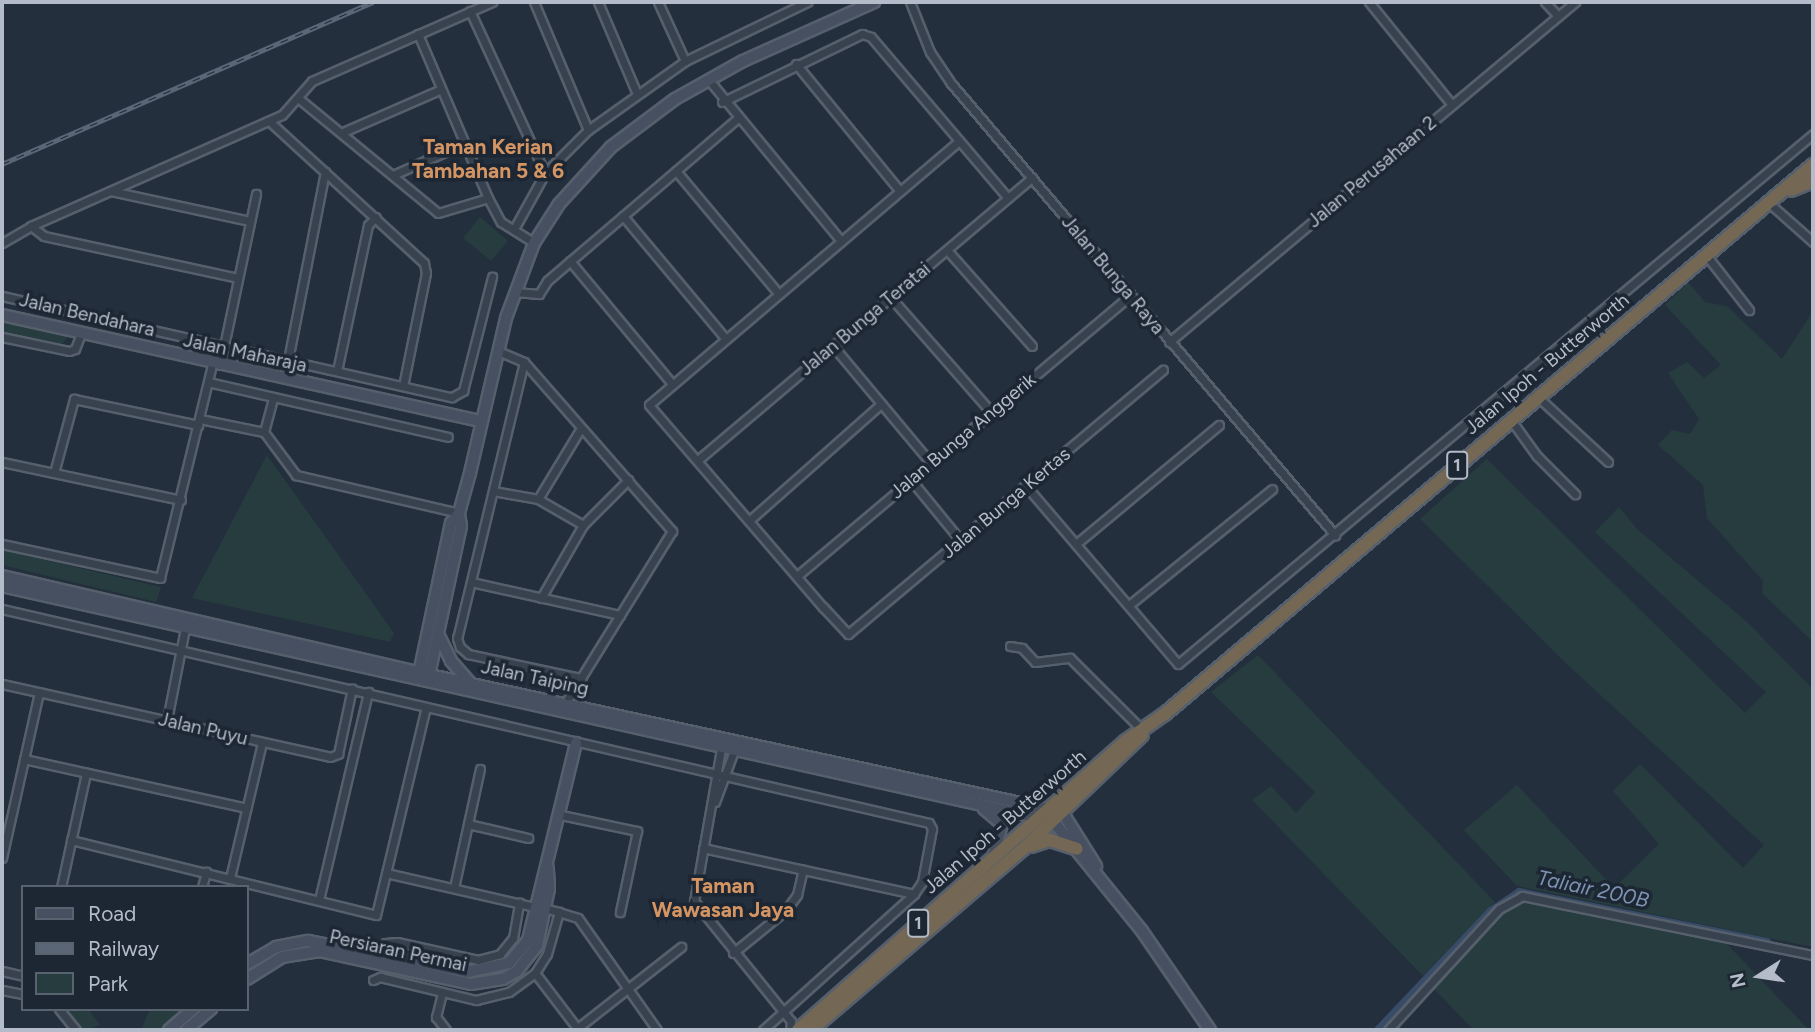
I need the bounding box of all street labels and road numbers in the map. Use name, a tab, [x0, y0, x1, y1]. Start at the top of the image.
street label: Jalan Perusahaan 2	[1303, 111, 1441, 233]
street label: Jalan Bunga Raya	[1057, 211, 1169, 339]
street label: Jalan Bunga Teratai	[795, 258, 935, 380]
street label: Jalan Bendahara	[17, 288, 157, 342]
street label: Jalan Ipoh - Butterworth	[1460, 289, 1634, 439]
street label: Jalan Maharaja	[181, 329, 309, 377]
street label: Jalan Bunga Anggerik	[886, 368, 1040, 504]
street label: Jalan Bunga Kertas	[937, 443, 1075, 563]
road number: 1	[1445, 450, 1469, 480]
street label: Jalan Taiping	[479, 655, 591, 701]
street label: Jalan Puyu	[156, 708, 250, 750]
street label: Jalan Ipoh - Butterworth	[919, 745, 1091, 899]
road number: 1	[906, 908, 930, 938]
street label: Persiaran Permai	[327, 925, 469, 977]

